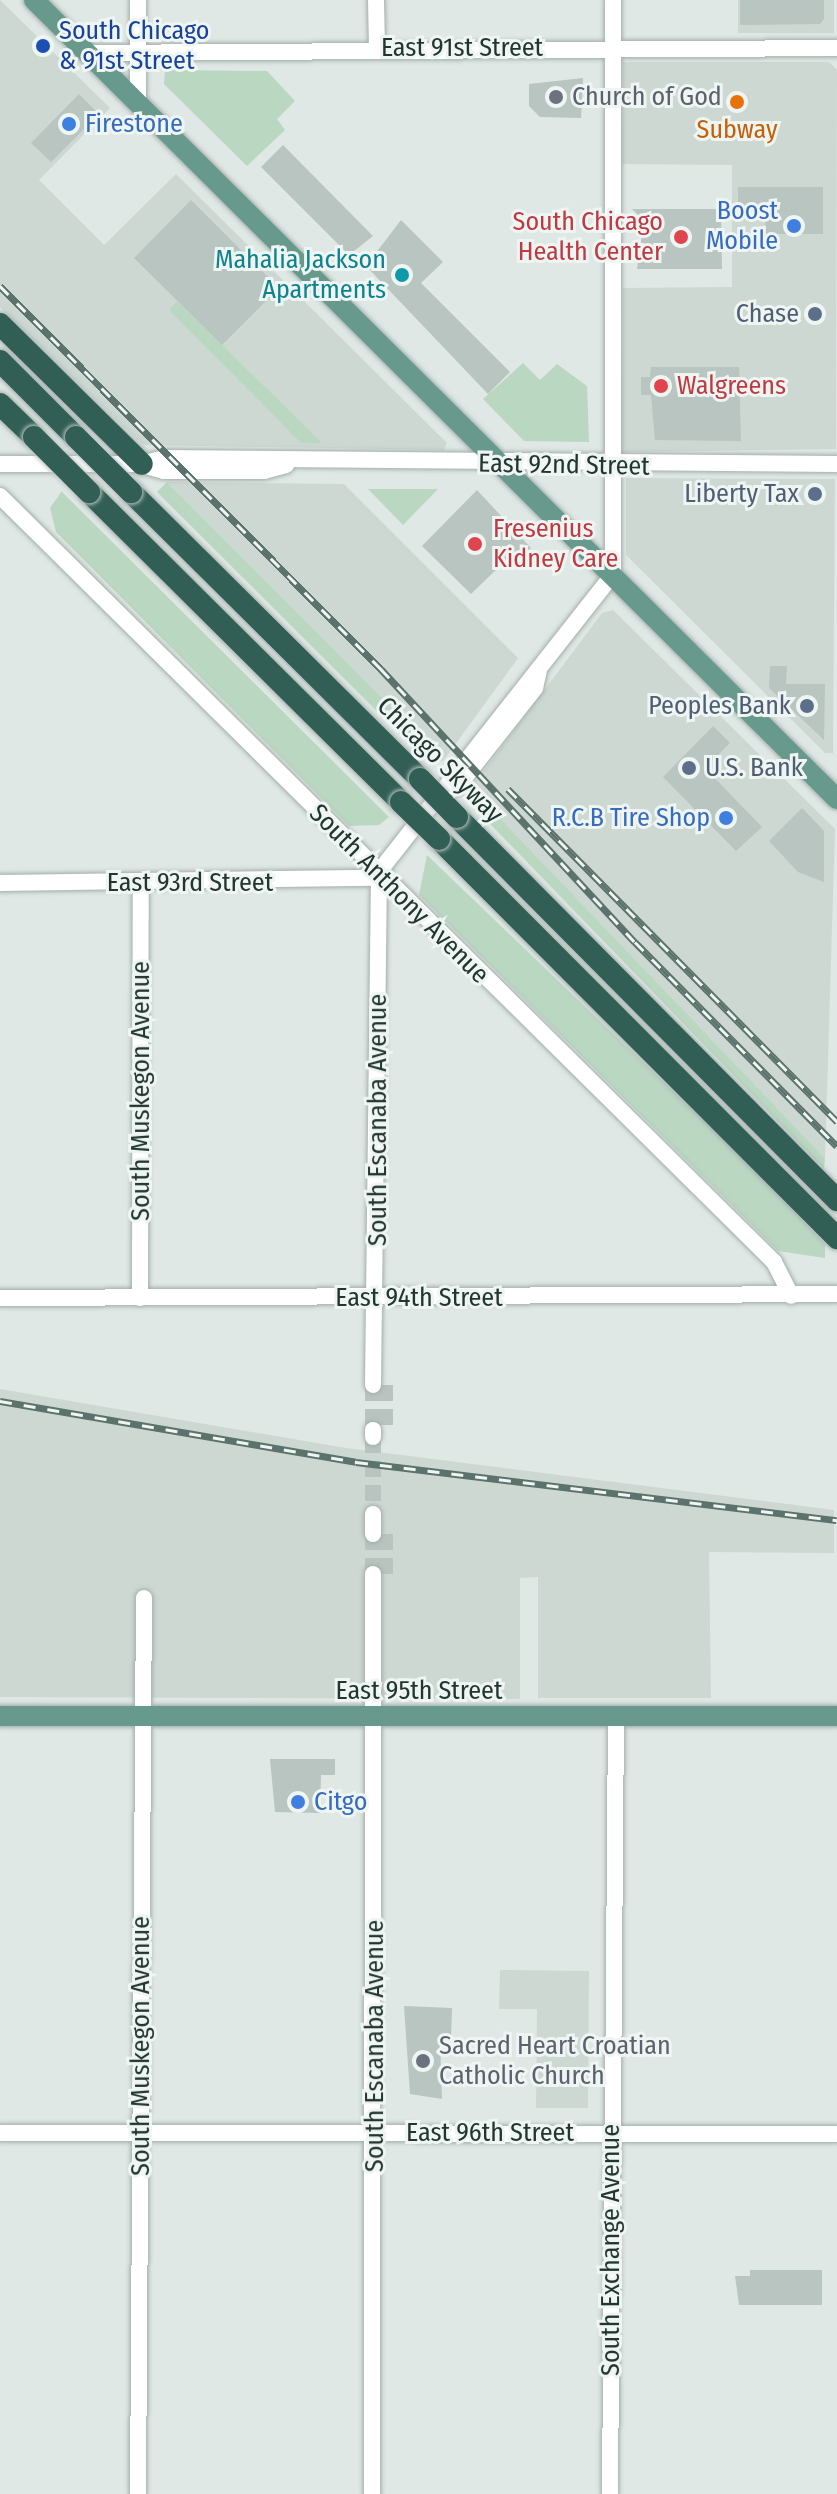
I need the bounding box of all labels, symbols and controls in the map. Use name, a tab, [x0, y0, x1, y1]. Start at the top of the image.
place label: South Chicago & 91st Street	[59, 15, 210, 76]
street label: East 91st Street	[381, 32, 543, 64]
marker: South Chicago & 91st Street	[34, 37, 52, 55]
place label: Church of God	[572, 81, 722, 113]
marker: Church of God	[547, 88, 565, 106]
marker: Subway	[728, 93, 746, 111]
place label: Firestone	[85, 108, 183, 140]
place label: Subway	[697, 114, 777, 146]
marker: Firestone	[60, 115, 78, 133]
place label: Boost Mobile	[706, 195, 778, 256]
place label: South Chicago Health Center	[512, 206, 663, 268]
marker: Boost Mobile	[785, 217, 803, 235]
marker: South Chicago Health Center	[670, 226, 692, 248]
place label: Mahalia Jackson Apartments	[215, 244, 386, 306]
marker: Mahalia Jackson Apartments	[393, 266, 411, 284]
place label: Chase	[736, 298, 799, 330]
marker: Chase	[806, 305, 824, 323]
place label: Walgreens	[677, 370, 786, 402]
marker: Walgreens	[652, 377, 670, 395]
street label: East 92nd Street	[478, 448, 650, 482]
place label: Liberty Tax	[684, 478, 799, 510]
marker: Liberty Tax	[806, 485, 824, 503]
place label: Fresenius Kidney Care	[493, 513, 618, 574]
marker: Fresenius Kidney Care	[464, 533, 486, 555]
street label: Chicago Skyway	[370, 690, 510, 830]
place label: Peoples Bank	[648, 690, 791, 722]
marker: Peoples Bank	[798, 697, 816, 715]
place label: U.S. Bank	[705, 752, 803, 784]
marker: U.S. Bank	[680, 759, 698, 777]
street label: South Anthony Avenue	[303, 798, 495, 990]
place label: R.C.B Tire Shop	[552, 802, 710, 834]
marker: R.C.B Tire Shop	[717, 809, 735, 827]
street label: East 93rd Street	[107, 867, 273, 899]
street label: South Muskegon Avenue	[125, 961, 157, 1221]
street label: South Escanaba Avenue	[362, 994, 394, 1246]
street label: East 94th Street	[335, 1282, 503, 1314]
street label: East 95th Street	[336, 1675, 502, 1707]
place label: Citgo	[314, 1786, 367, 1818]
marker: Citgo	[289, 1793, 307, 1811]
street label: South Muskegon Avenue	[125, 1916, 157, 2176]
street label: South Escanaba Avenue	[359, 1920, 391, 2172]
place label: Sacred Heart Croatian Catholic Church	[439, 2030, 671, 2092]
marker: Sacred Heart Croatian Catholic Church	[414, 2052, 432, 2070]
street label: East 96th Street	[406, 2117, 574, 2149]
street label: South Exchange Avenue	[595, 2124, 627, 2376]

